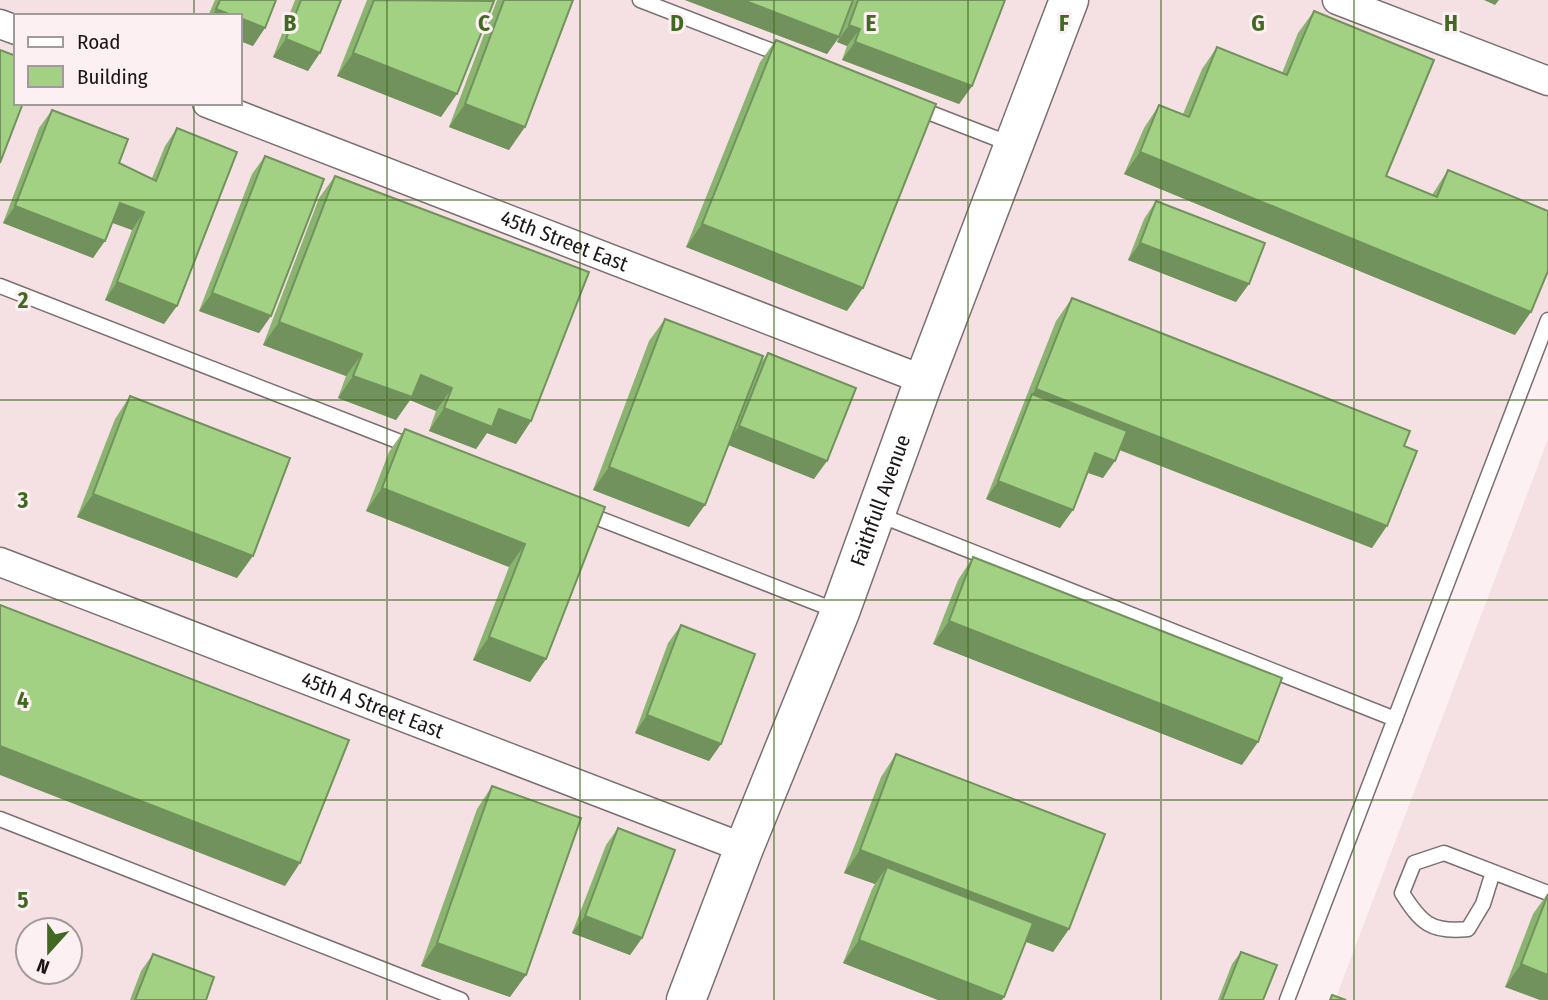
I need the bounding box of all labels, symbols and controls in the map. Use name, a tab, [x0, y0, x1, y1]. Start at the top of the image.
text: B	[284, 9, 297, 37]
text: C	[478, 9, 490, 37]
text: D	[670, 9, 684, 37]
text: E	[866, 9, 877, 37]
text: F	[1059, 9, 1069, 37]
text: G	[1251, 9, 1265, 37]
text: H	[1444, 9, 1458, 37]
legend	[14, 14, 242, 105]
text: Road	[77, 29, 121, 55]
text: Building	[77, 64, 148, 90]
street label: 45th Street East	[497, 205, 632, 277]
text: 2	[17, 286, 29, 314]
street label: Faithfull Avenue	[845, 431, 916, 570]
text: 3	[17, 486, 29, 514]
street label: 45th A Street East	[297, 666, 447, 744]
text: 4	[17, 686, 29, 714]
text: 5	[17, 886, 29, 914]
north arrow	[14, 916, 84, 986]
text: N	[34, 954, 53, 979]

